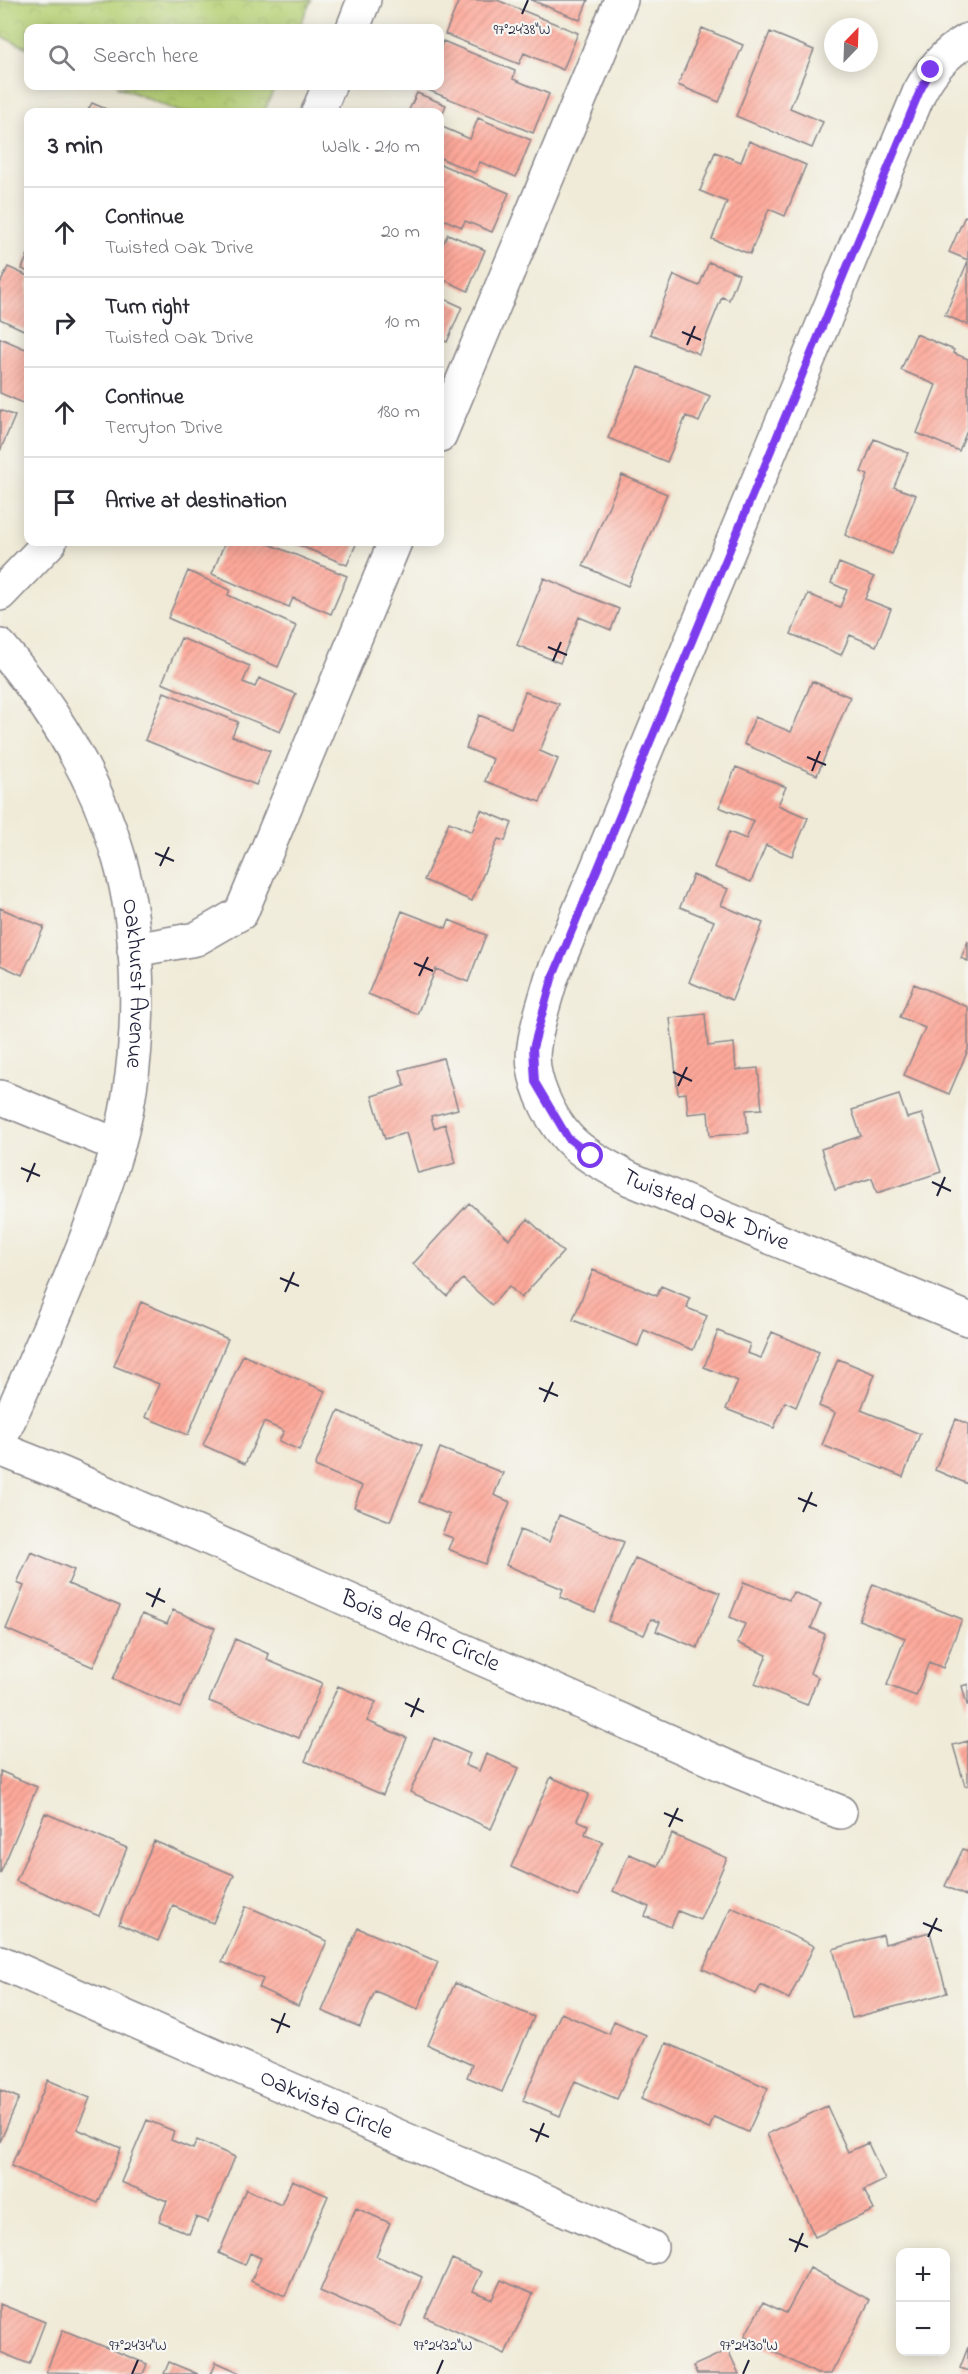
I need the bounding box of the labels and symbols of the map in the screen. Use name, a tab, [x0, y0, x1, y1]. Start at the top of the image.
north arrow	[824, 18, 878, 72]
text: 97°24'38"W	[494, 19, 550, 41]
route end	[917, 56, 943, 82]
street label: Oakhurst Avenue	[111, 896, 154, 1070]
route start	[577, 1142, 603, 1168]
street label: Twisted Oak Drive	[615, 1160, 795, 1261]
street label: Bois de Arc Circle	[334, 1581, 505, 1682]
street label: Oakvista Circle	[254, 2060, 399, 2149]
text: 97°24'34"W	[109, 2335, 167, 2357]
text: 97°24'32"W	[414, 2335, 472, 2357]
text: 97°24'30"W	[720, 2335, 778, 2357]

